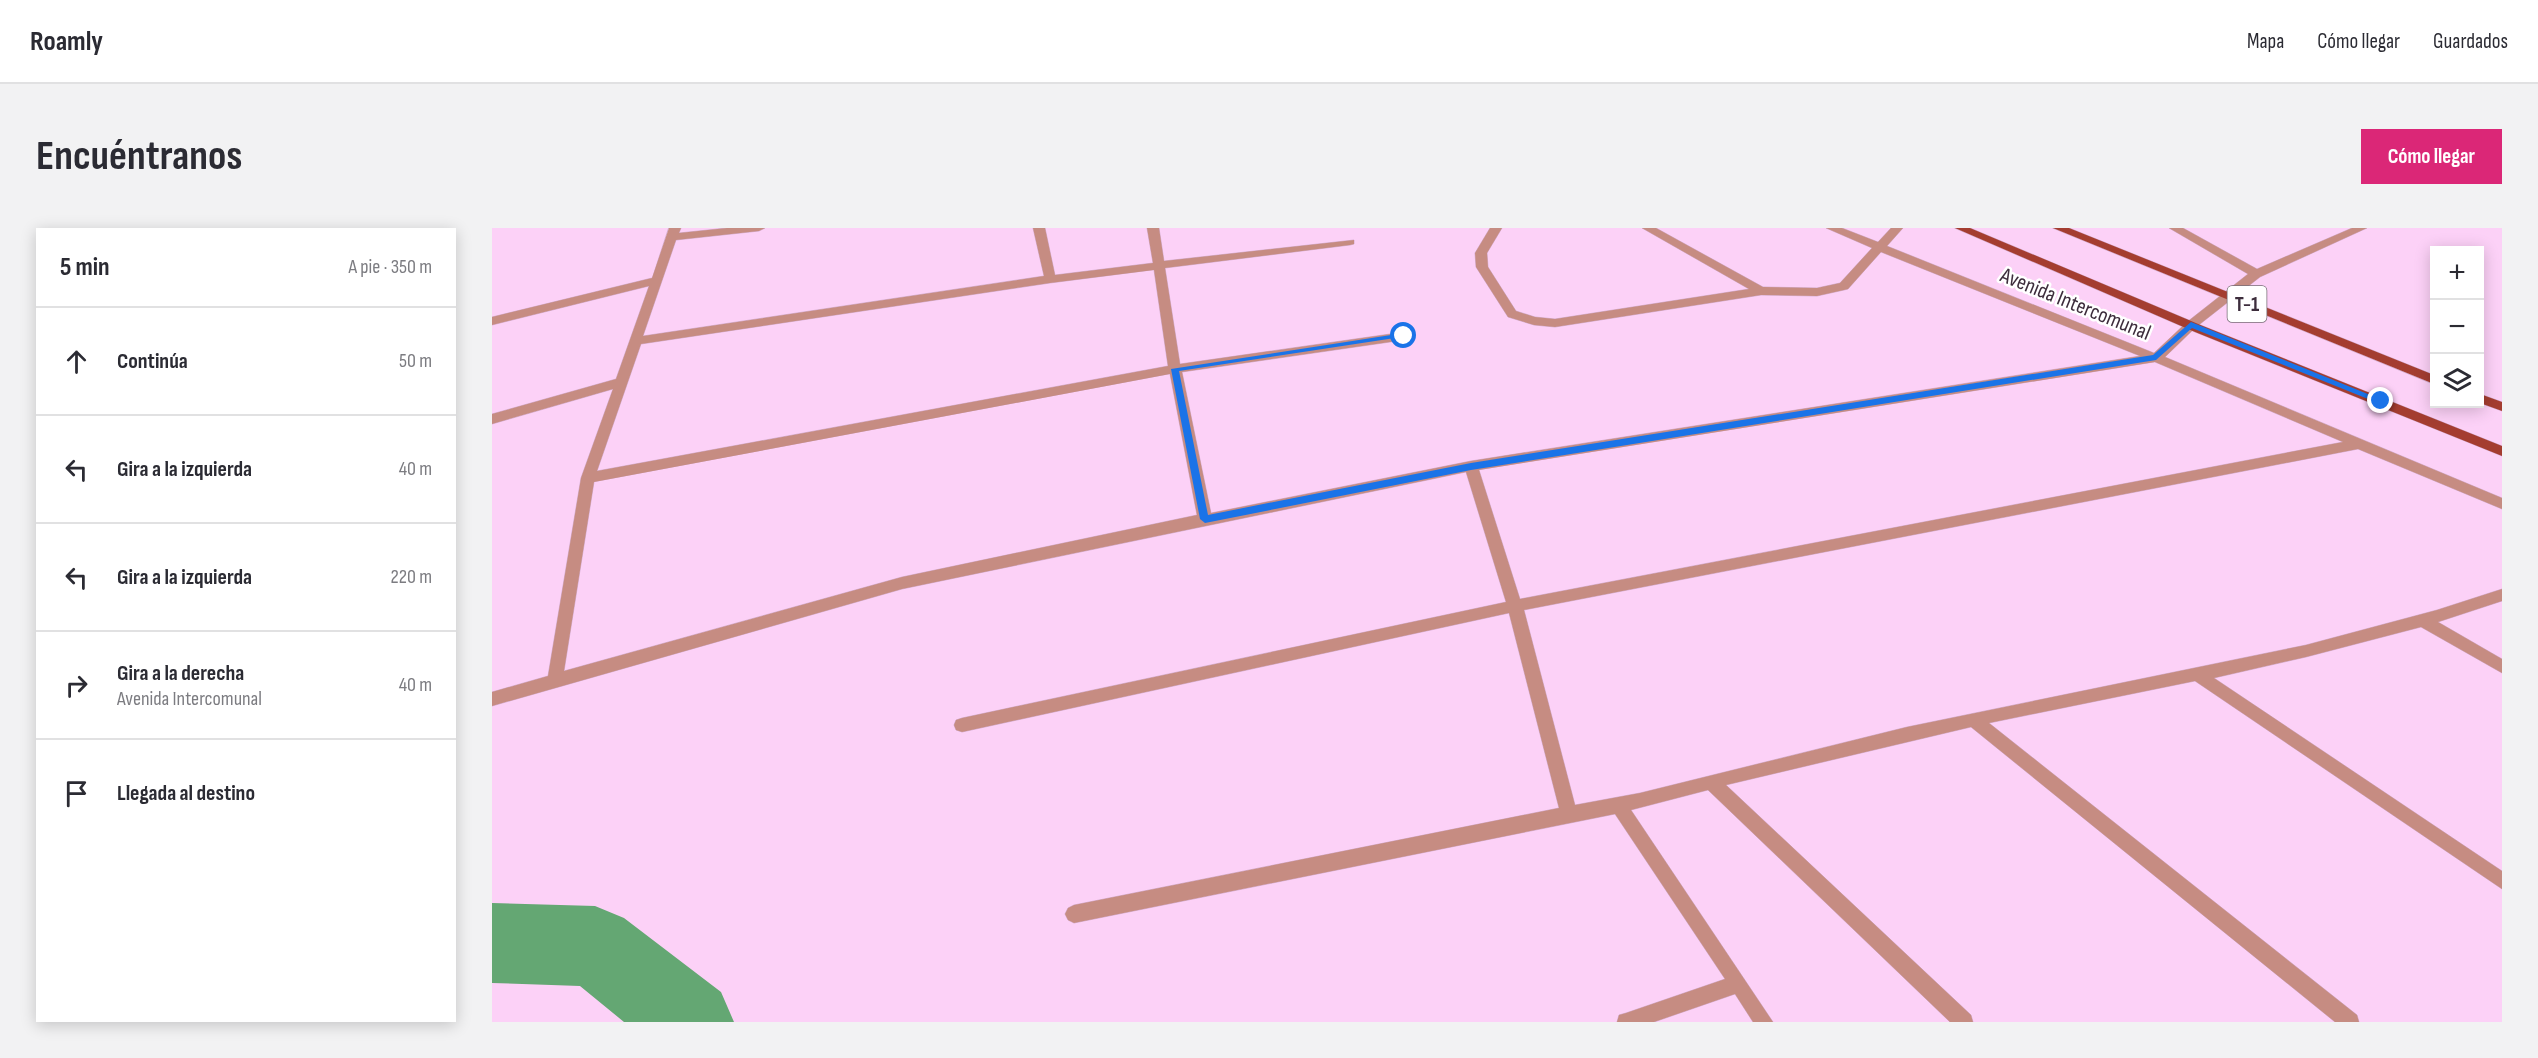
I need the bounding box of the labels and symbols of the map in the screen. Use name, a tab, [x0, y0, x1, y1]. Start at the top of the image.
street label: Avenida Intercomunal	[1996, 262, 2154, 347]
road number: T-1	[2228, 286, 2266, 322]
route start	[1390, 322, 1416, 348]
route end	[2367, 387, 2393, 413]

